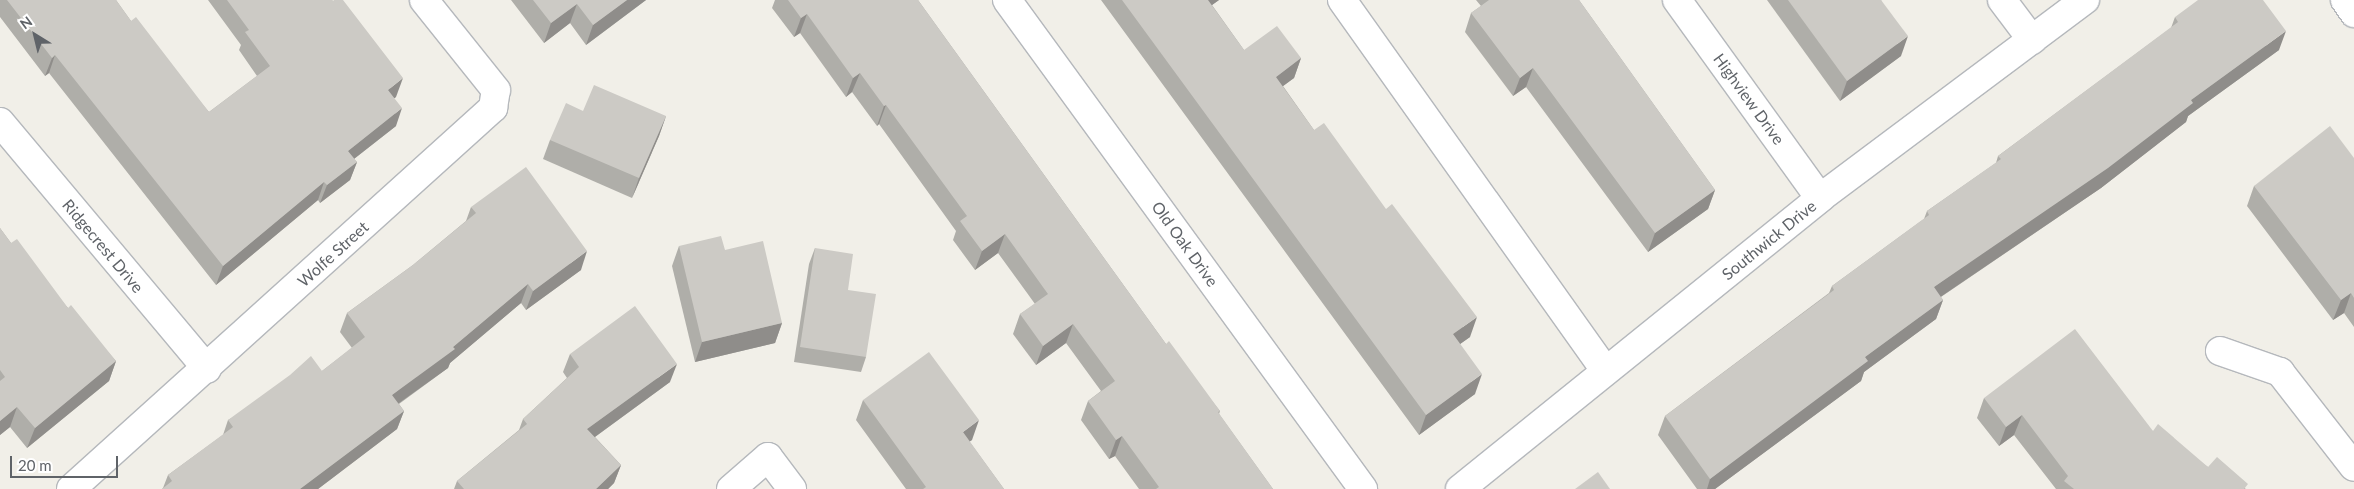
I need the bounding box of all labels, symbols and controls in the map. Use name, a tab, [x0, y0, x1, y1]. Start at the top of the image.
north arrow	[10, 10, 60, 60]
text: N	[17, 12, 35, 33]
street label: Highview Drive	[1709, 50, 1789, 148]
street label: Ridgecrest Drive	[58, 195, 148, 297]
street label: Southwick Drive	[1718, 196, 1820, 284]
street label: Old Oak Drive	[1148, 198, 1222, 290]
street label: Wolfe Street	[294, 217, 372, 291]
scale bar	[12, 446, 120, 478]
text: 20 m	[18, 456, 52, 474]

